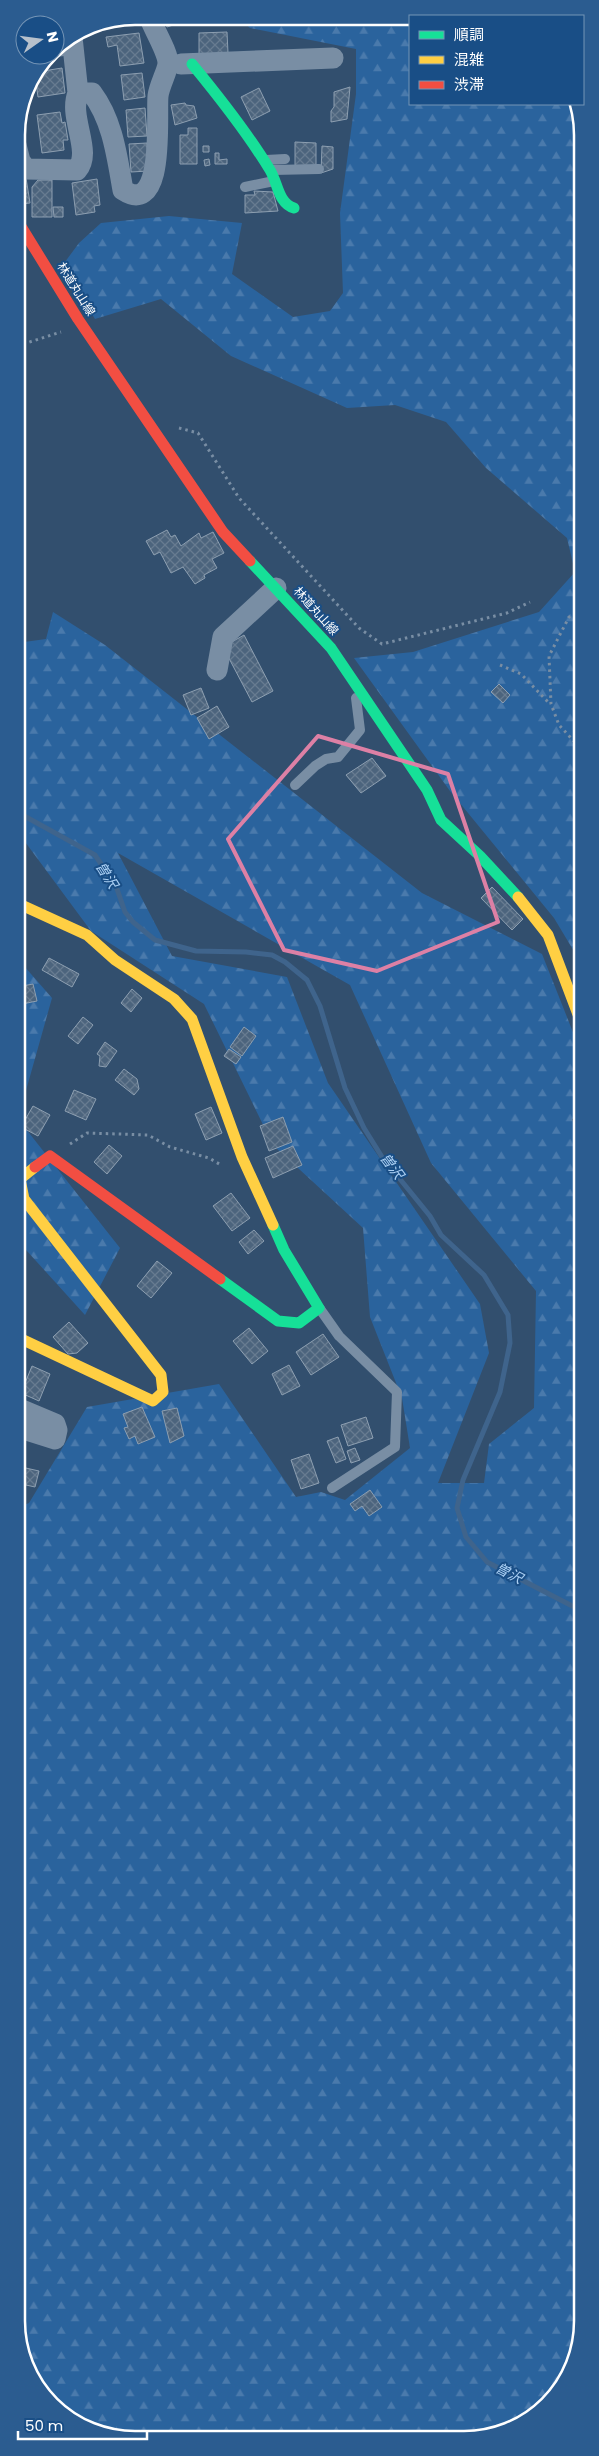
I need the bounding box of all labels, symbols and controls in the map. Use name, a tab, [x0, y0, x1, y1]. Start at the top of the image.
north arrow	[15, 15, 65, 65]
legend	[409, 15, 584, 105]
text: 順調	[454, 24, 484, 45]
text: N	[42, 29, 64, 44]
text: 混雑	[454, 49, 484, 70]
text: 渋滞	[454, 74, 484, 95]
street label: 林道丸山線	[53, 259, 100, 319]
street label: 林道丸山線	[290, 583, 343, 639]
water label: 曽沢	[91, 858, 124, 894]
water label: 曽沢	[376, 1149, 410, 1185]
water label: 曽沢	[492, 1558, 528, 1589]
scale bar	[18, 2408, 146, 2440]
text: 50 m	[25, 2415, 63, 2436]

